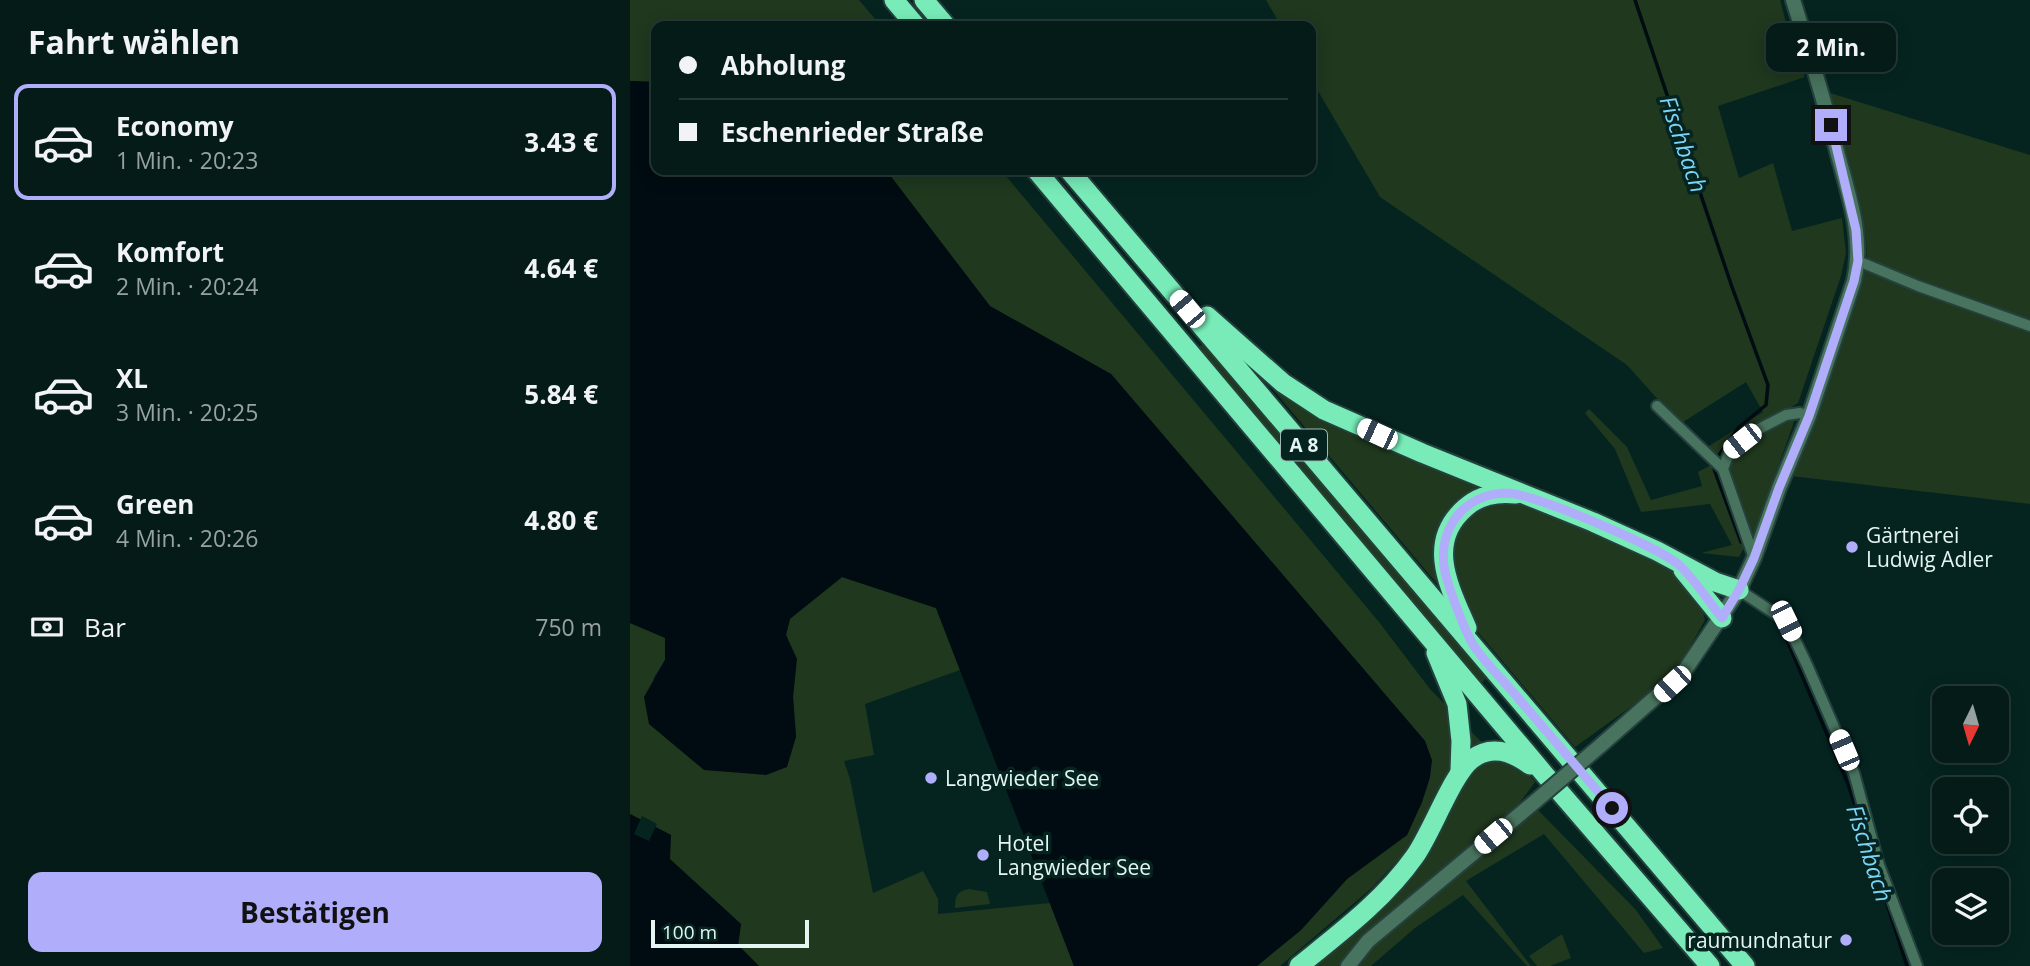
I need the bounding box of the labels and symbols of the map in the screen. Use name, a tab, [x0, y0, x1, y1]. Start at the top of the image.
callout: 2 Min.	[1766, 24, 1896, 72]
water label: Fischbach	[1653, 91, 1715, 197]
route end	[1815, 109, 1847, 141]
car	[1166, 286, 1209, 332]
car	[1354, 416, 1401, 452]
car	[1719, 420, 1766, 462]
road number: A 8	[1281, 430, 1327, 460]
place label: Gärtnerei Ludwig Adler	[1866, 521, 1993, 573]
marker: Gärtnerei Ludwig Adler	[1844, 539, 1860, 555]
car	[1768, 598, 1805, 644]
car	[1650, 662, 1695, 706]
north arrow	[1932, 686, 2009, 763]
car	[1827, 727, 1862, 773]
place label: Langwieder See	[945, 764, 1099, 792]
marker: Langwieder See	[923, 770, 939, 786]
route start	[1596, 792, 1628, 824]
water label: Fischbach	[1839, 800, 1901, 906]
car	[1471, 814, 1516, 858]
place label: Hotel Langwieder See	[997, 829, 1151, 881]
marker: Hotel Langwieder See	[975, 847, 991, 863]
scale bar	[651, 917, 808, 949]
place label: raumundnatur	[1687, 926, 1832, 954]
marker: raumundnatur	[1838, 932, 1854, 948]

